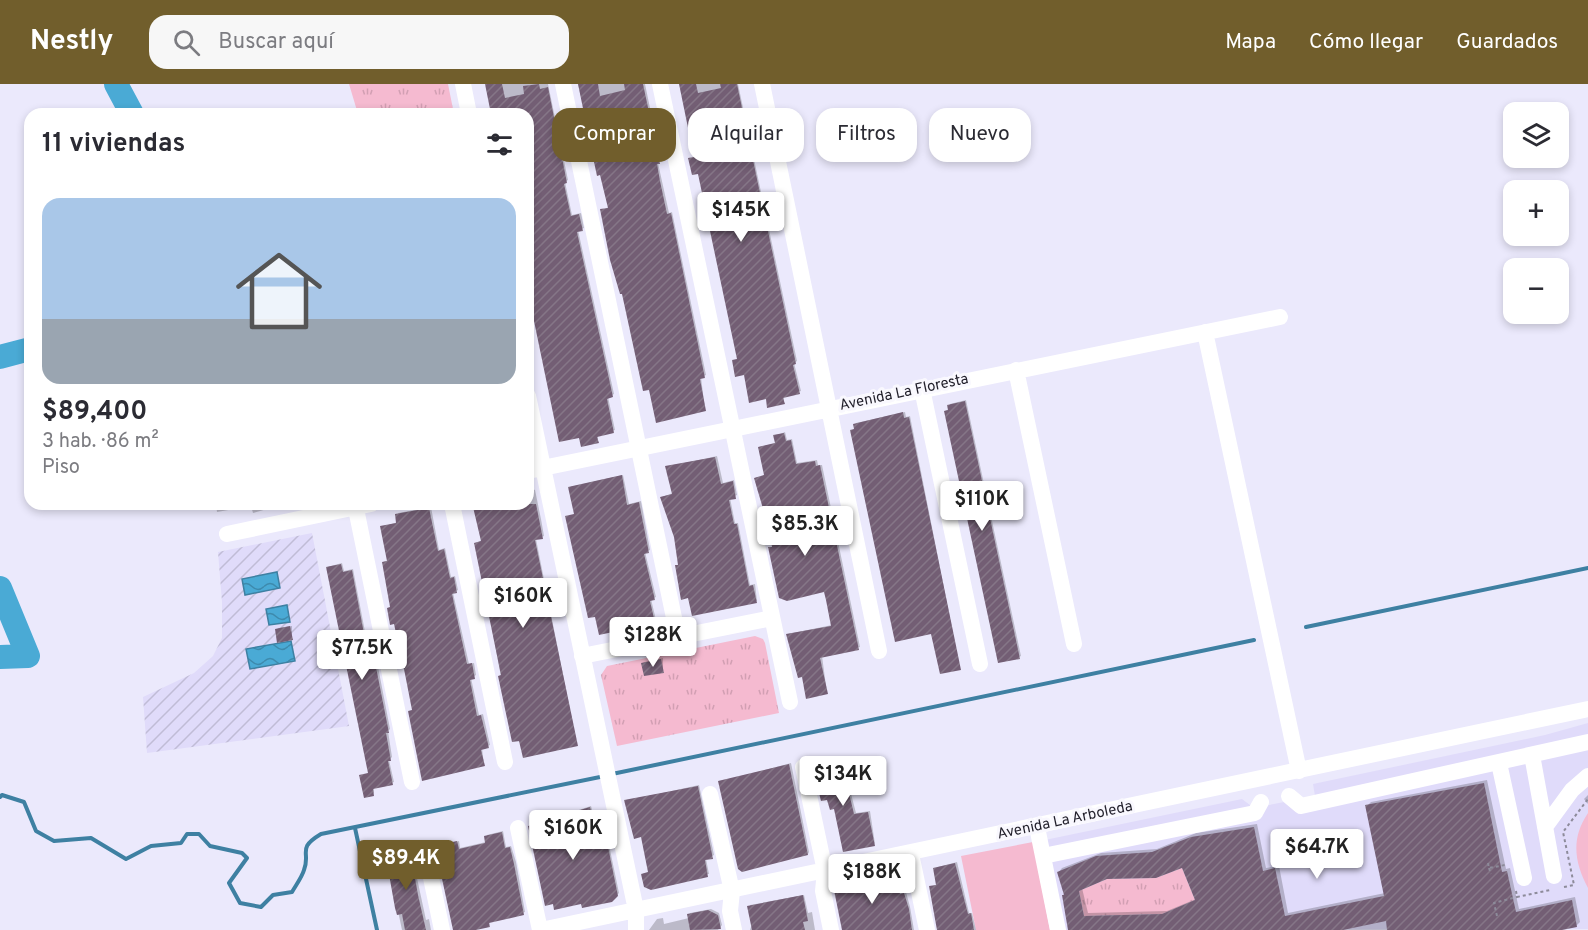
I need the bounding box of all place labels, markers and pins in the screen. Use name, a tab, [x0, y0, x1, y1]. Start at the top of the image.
pin: $145K	[699, 192, 783, 243]
pin: $110K	[940, 481, 1024, 532]
pin: $85.3K	[756, 506, 854, 557]
pin: $160K	[481, 578, 565, 629]
pin: $128K	[611, 617, 695, 668]
pin: $77.5K	[313, 630, 411, 681]
pin: $134K	[801, 756, 885, 807]
pin: $160K	[531, 810, 615, 861]
pin: $64.7K	[1268, 829, 1366, 880]
pin: $89.4K	[357, 840, 455, 891]
pin: $188K	[830, 854, 914, 905]

